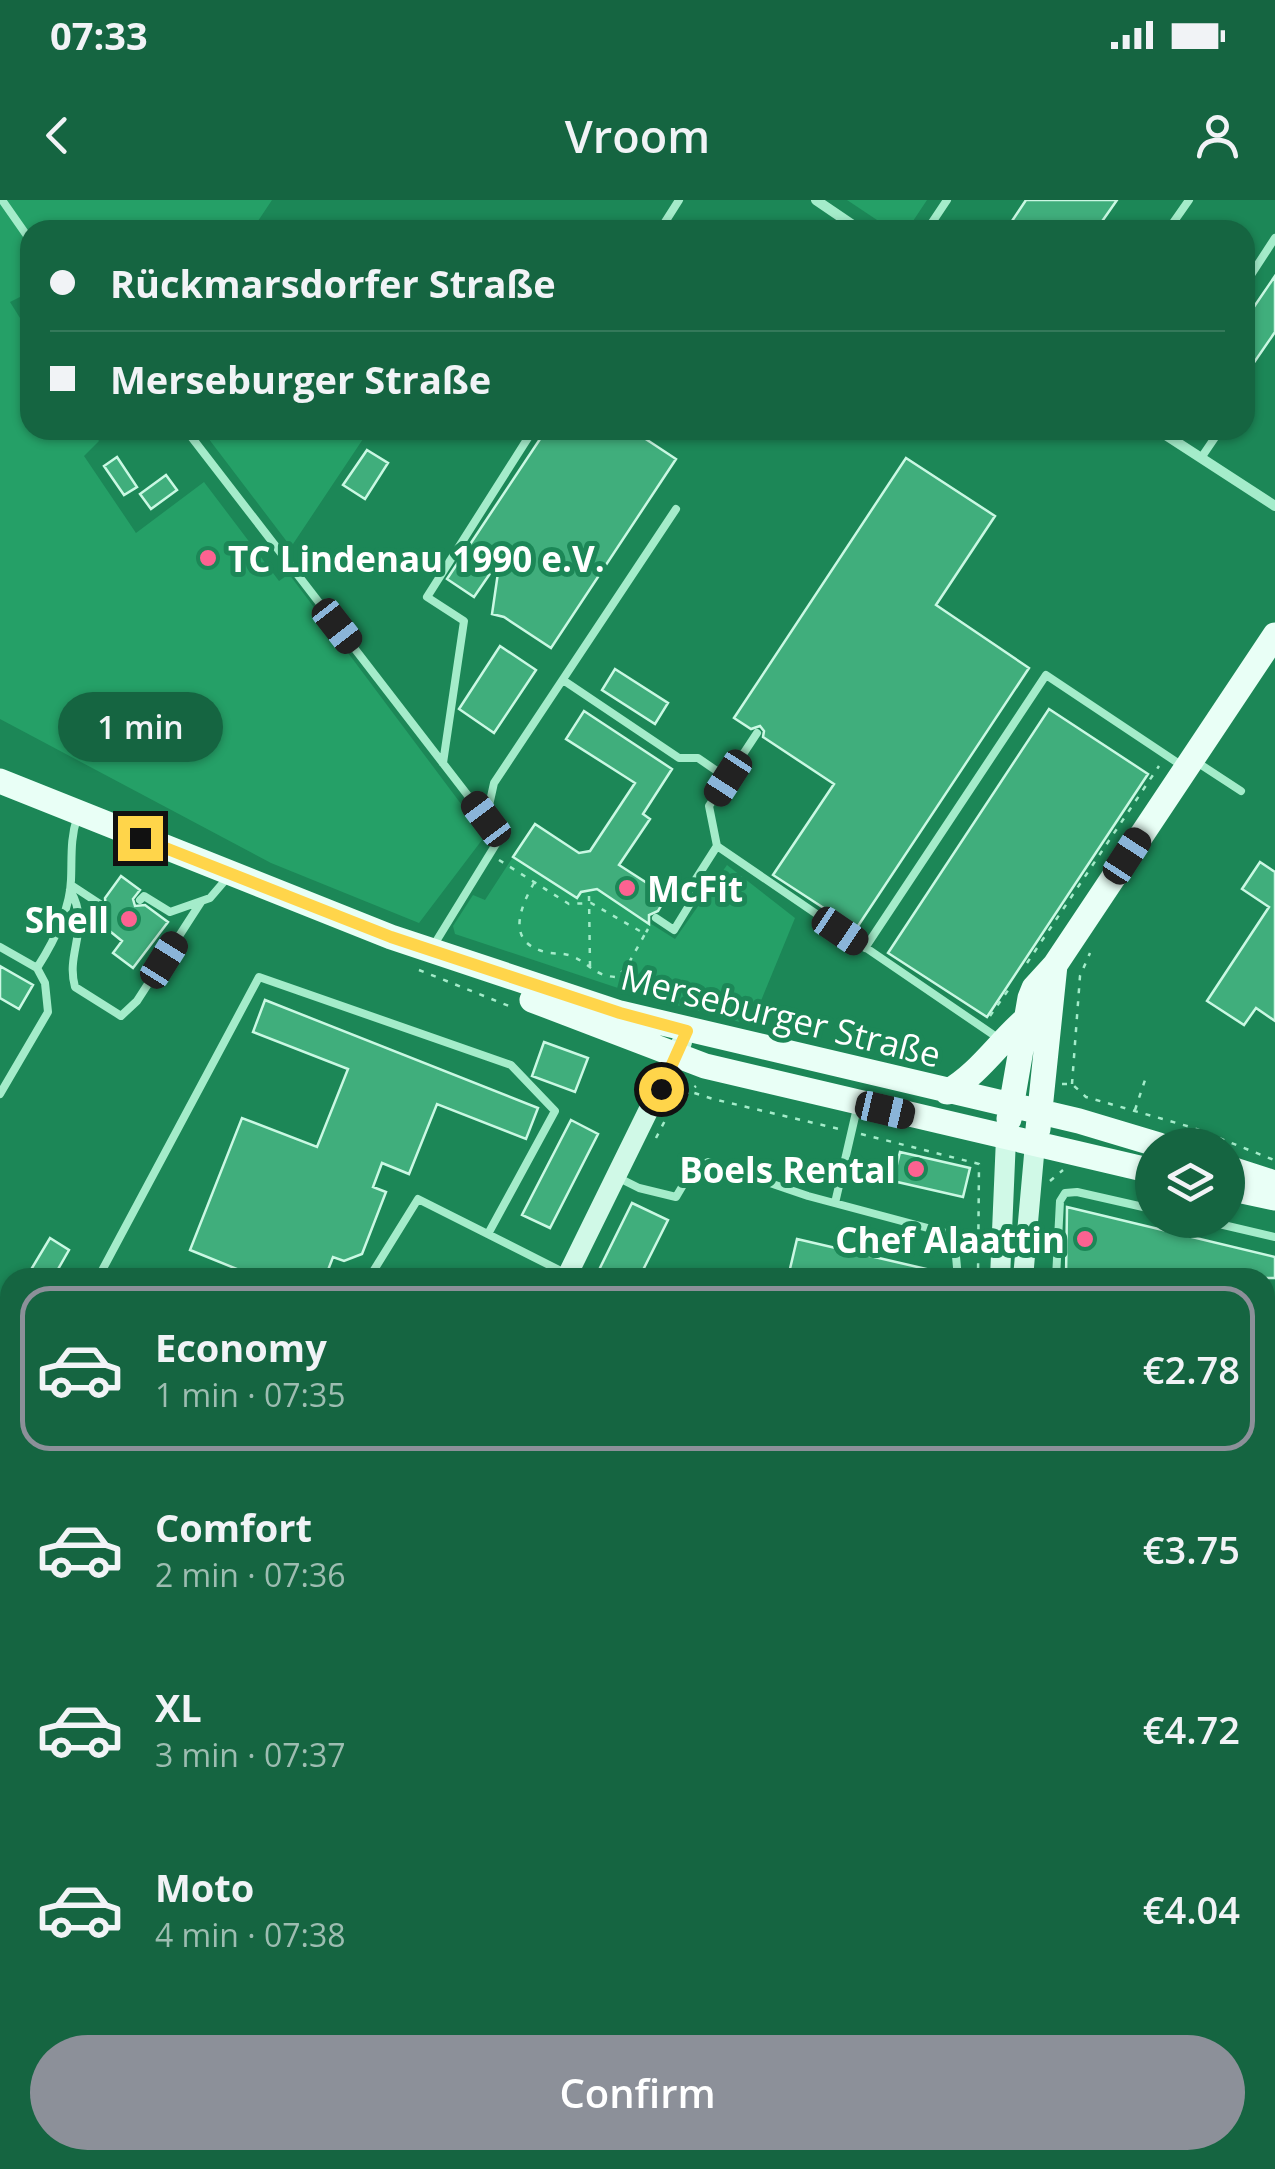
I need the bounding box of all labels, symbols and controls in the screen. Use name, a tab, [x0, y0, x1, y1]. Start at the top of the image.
text: 07:33	[50, 9, 148, 61]
text: Vroom	[565, 105, 710, 166]
icon: back	[30, 108, 85, 163]
icon: person	[1190, 108, 1245, 163]
text: Rückmarsdorfer Straße	[110, 257, 556, 309]
text: Merseburger Straße	[110, 353, 491, 405]
place label: TC Lindenau 1990 e.V.	[228, 535, 605, 582]
marker: TC Lindenau 1990 e.V.	[197, 547, 219, 569]
car	[307, 593, 367, 659]
callout: 1 min	[58, 693, 222, 763]
text: 1 min	[97, 705, 184, 748]
car	[699, 745, 757, 811]
car	[456, 786, 516, 852]
route end	[118, 816, 163, 861]
car	[1098, 823, 1156, 889]
place label: McFit	[647, 865, 743, 912]
marker: McFit	[616, 877, 638, 899]
place label: Shell	[25, 896, 109, 943]
car	[807, 902, 873, 960]
marker: Shell	[118, 908, 140, 930]
car	[135, 927, 193, 993]
street label: Merseburger Straße	[616, 953, 946, 1077]
route start	[639, 1067, 684, 1112]
car	[852, 1089, 918, 1131]
map controls	[1135, 1128, 1245, 1238]
button: layers	[1135, 1128, 1245, 1238]
place label: Boels Rental	[679, 1146, 896, 1193]
marker: Boels Rental	[905, 1158, 927, 1180]
place label: Chef Alaattin	[835, 1216, 1065, 1263]
marker: Chef Alaattin	[1074, 1228, 1096, 1250]
text: Economy	[155, 1321, 327, 1373]
icon: car	[35, 1324, 125, 1414]
text: €2.78	[1143, 1343, 1240, 1395]
text: 1 min · 07:35	[155, 1373, 346, 1416]
text: Comfort	[155, 1501, 312, 1553]
icon: car	[35, 1504, 125, 1594]
text: €3.75	[1143, 1523, 1240, 1575]
text: 2 min · 07:36	[155, 1553, 346, 1596]
text: XL	[155, 1681, 202, 1733]
icon: car	[35, 1684, 125, 1774]
text: €4.72	[1143, 1703, 1240, 1755]
text: 3 min · 07:37	[155, 1733, 346, 1776]
text: Moto	[155, 1861, 254, 1913]
icon: car	[35, 1864, 125, 1954]
text: €4.04	[1143, 1883, 1240, 1935]
text: 4 min · 07:38	[155, 1913, 346, 1956]
button: Confirm	[30, 2035, 1245, 2150]

